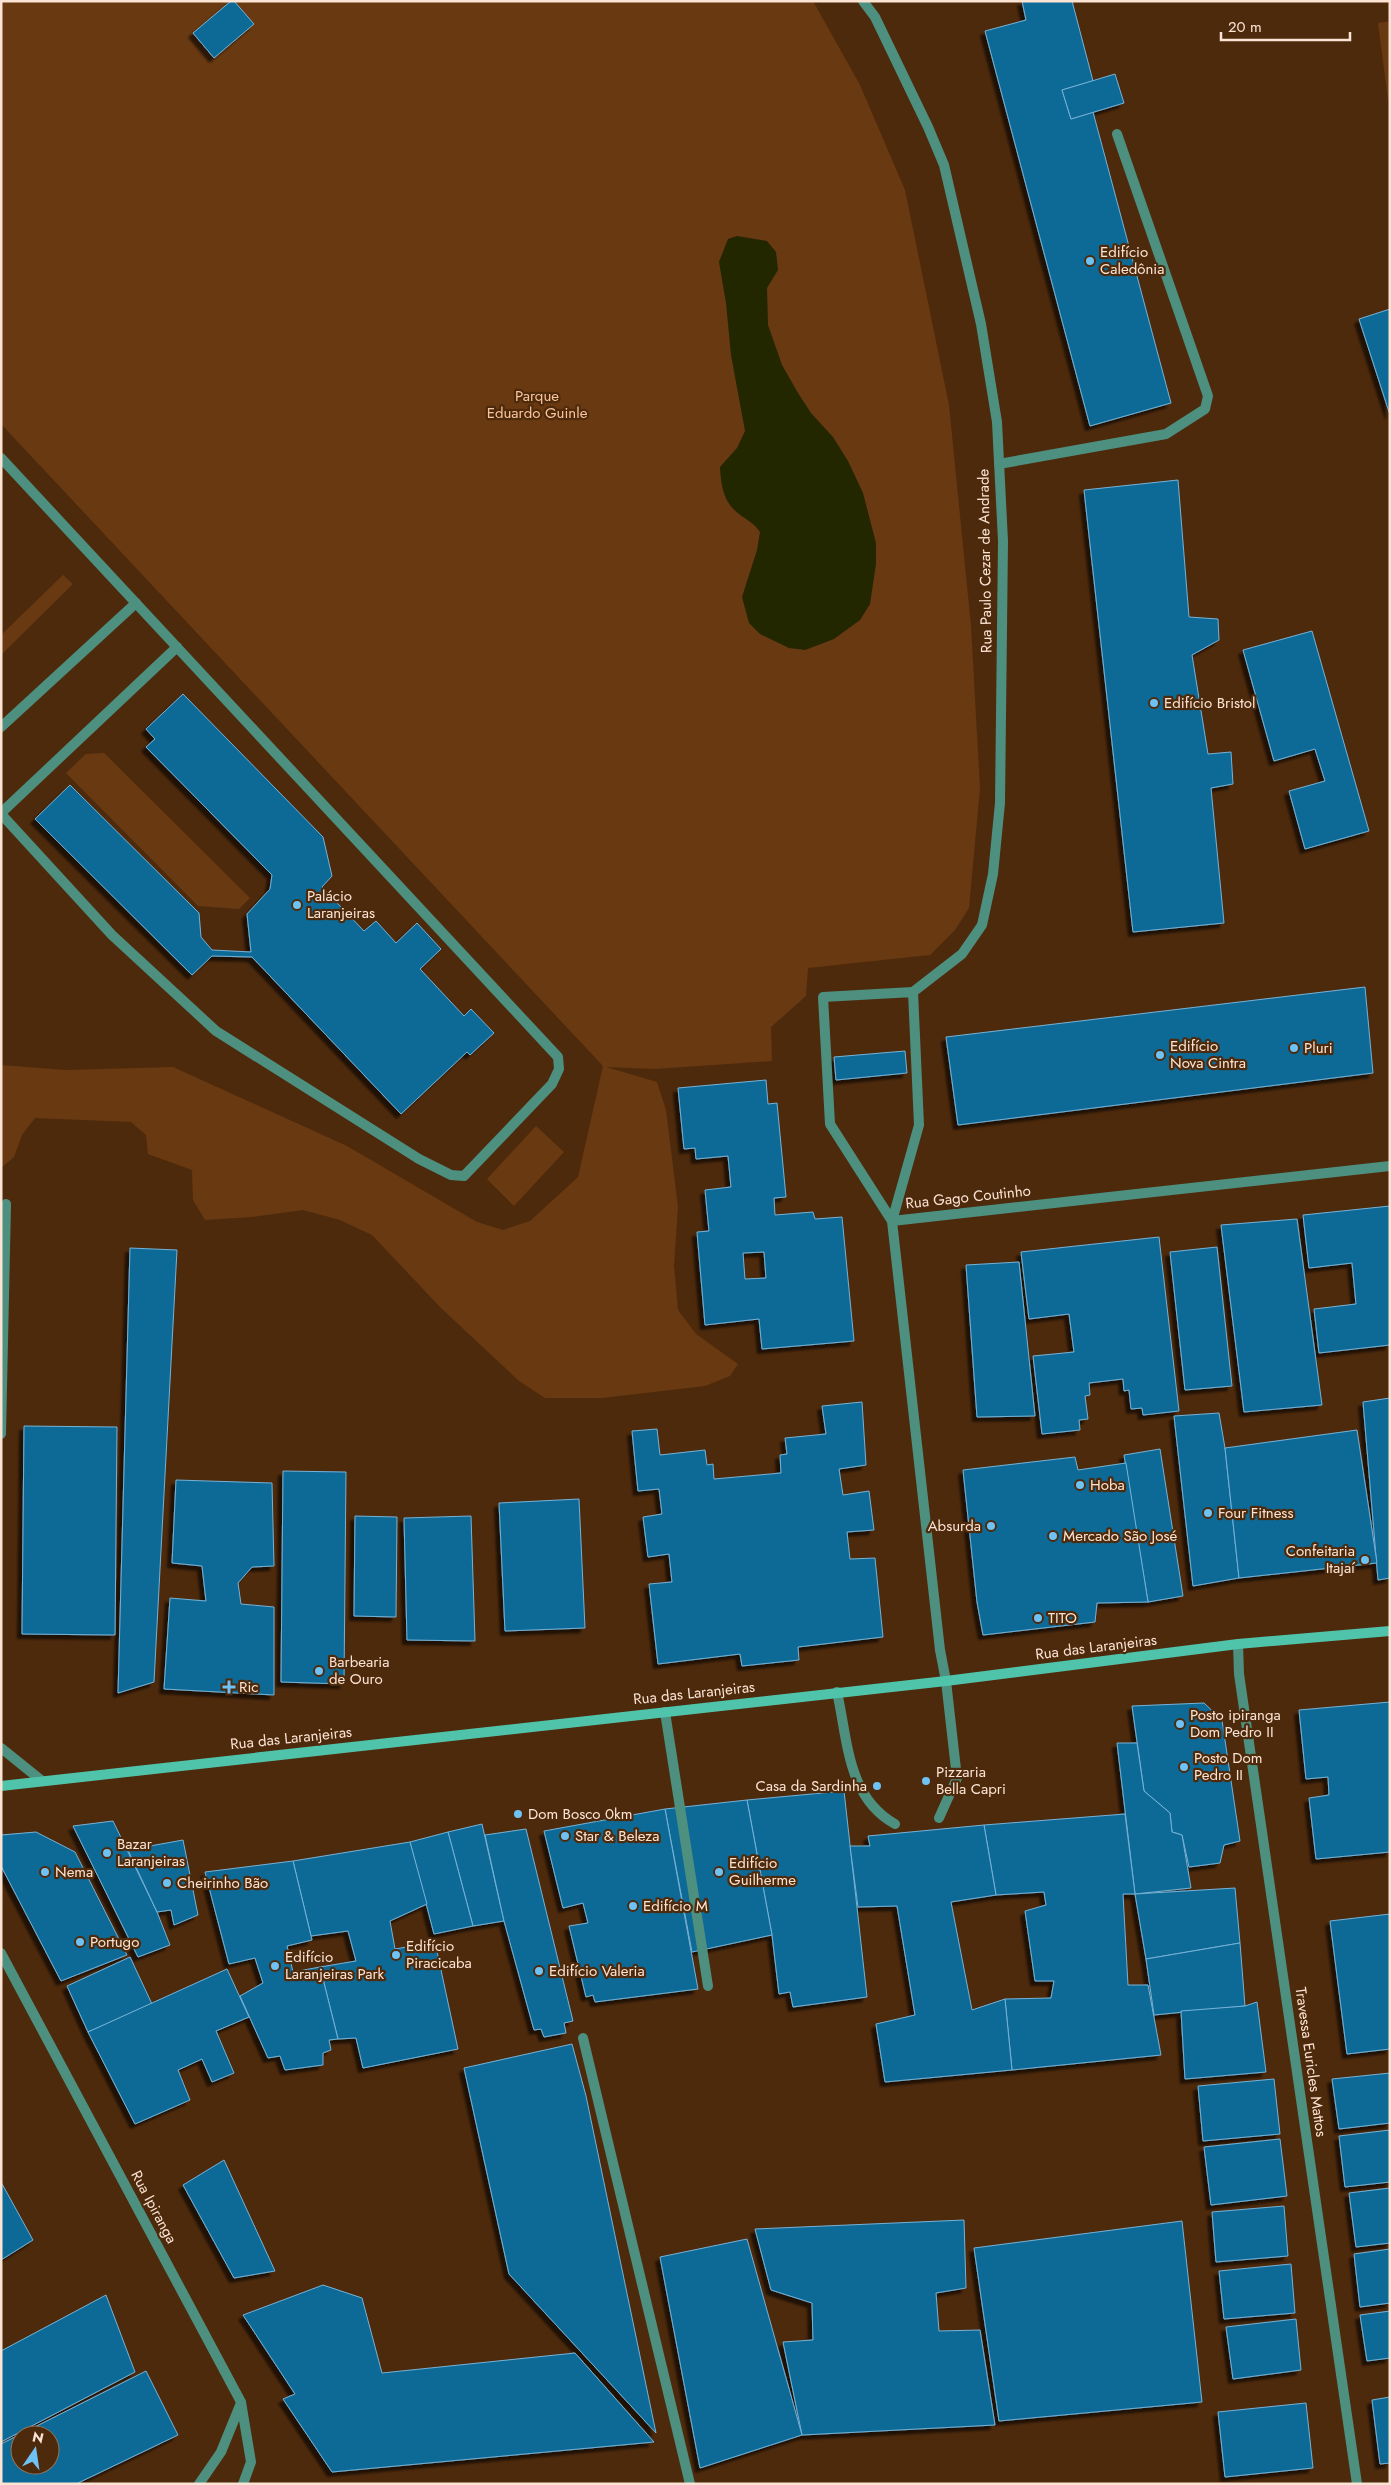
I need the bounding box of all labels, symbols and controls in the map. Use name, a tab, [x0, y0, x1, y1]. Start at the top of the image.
scale bar	[1221, 10, 1350, 42]
text: 20 m	[1228, 16, 1262, 38]
place label: Edifício Caledônia	[1100, 241, 1164, 280]
marker: Edifício Caledônia	[1084, 255, 1096, 267]
park label: Parque Eduardo Guinle	[487, 385, 588, 424]
street label: Rua Paulo Cezar de Andrade	[972, 468, 998, 653]
place label: Edifício Bristol	[1164, 692, 1255, 714]
marker: Edifício Bristol	[1148, 697, 1160, 709]
place label: Palácio Laranjeiras	[307, 885, 375, 924]
marker: Palácio Laranjeiras	[291, 899, 303, 911]
place label: Edifício Nova Cintra	[1170, 1035, 1246, 1074]
place label: Pluri	[1304, 1037, 1333, 1059]
marker: Pluri	[1288, 1042, 1300, 1054]
marker: Edifício Nova Cintra	[1154, 1049, 1166, 1061]
street label: Rua Gago Coutinho	[904, 1179, 1032, 1215]
place label: Hoba	[1090, 1474, 1125, 1496]
marker: Hoba	[1074, 1479, 1086, 1491]
place label: Four Fitness	[1218, 1502, 1293, 1524]
marker: Four Fitness	[1202, 1507, 1214, 1519]
place label: Absurda	[928, 1515, 981, 1537]
marker: Absurda	[985, 1520, 997, 1532]
place label: Mercado São José	[1063, 1525, 1177, 1547]
marker: Mercado São José	[1047, 1530, 1059, 1542]
place label: Confeitaria Itajaí	[1286, 1540, 1356, 1579]
marker: Confeitaria Itajaí	[1359, 1554, 1371, 1566]
place label: TITO	[1048, 1607, 1077, 1629]
marker: TITO	[1032, 1612, 1044, 1624]
street label: Rua das Laranjeiras	[1034, 1629, 1158, 1665]
place label: Barbearia de Ouro	[329, 1651, 389, 1690]
marker: Barbearia de Ouro	[313, 1665, 325, 1677]
place label: Ric	[239, 1676, 258, 1698]
street label: Rua das Laranjeiras	[632, 1676, 756, 1710]
marker: Ric	[223, 1681, 235, 1693]
place label: Posto ipiranga Dom Pedro II	[1190, 1704, 1281, 1743]
marker: Posto ipiranga Dom Pedro II	[1174, 1718, 1186, 1730]
street label: Rua das Laranjeiras	[229, 1721, 353, 1755]
place label: Posto Dom Pedro II	[1194, 1747, 1262, 1786]
place label: Pizzaria Bella Capri	[936, 1761, 1006, 1800]
marker: Posto Dom Pedro II	[1178, 1761, 1190, 1773]
place label: Casa da Sardinha	[755, 1775, 867, 1797]
marker: Pizzaria Bella Capri	[920, 1775, 932, 1787]
marker: Casa da Sardinha	[871, 1780, 883, 1792]
place label: Dom Bosco 0km	[528, 1803, 632, 1825]
marker: Dom Bosco 0km	[512, 1808, 524, 1820]
place label: Star & Beleza	[575, 1825, 659, 1847]
marker: Star & Beleza	[559, 1830, 571, 1842]
place label: Bazar Laranjeiras	[117, 1833, 185, 1872]
marker: Bazar Laranjeiras	[101, 1847, 113, 1859]
place label: Edifício Guilherme	[729, 1852, 796, 1891]
place label: Nema	[55, 1861, 93, 1883]
marker: Nema	[39, 1866, 51, 1878]
marker: Edifício Guilherme	[713, 1866, 725, 1878]
place label: Cheirinho Bão	[177, 1872, 268, 1894]
marker: Cheirinho Bão	[161, 1877, 173, 1889]
place label: Edifício M	[643, 1895, 708, 1917]
marker: Edifício M	[627, 1900, 639, 1912]
place label: Portugo	[90, 1931, 139, 1953]
place label: Edifício Piracicaba	[406, 1935, 472, 1974]
marker: Portugo	[74, 1936, 86, 1948]
place label: Edifício Laranjeiras Park	[285, 1946, 385, 1985]
marker: Edifício Piracicaba	[390, 1949, 402, 1961]
marker: Edifício Laranjeiras Park	[269, 1960, 281, 1972]
place label: Edifício Valeria	[549, 1960, 645, 1982]
marker: Edifício Valeria	[533, 1965, 545, 1977]
street label: Travessa Euricles Mattos	[1290, 1986, 1332, 2138]
street label: Rua Ipiranga	[125, 2166, 183, 2248]
north arrow	[10, 2425, 60, 2475]
text: N	[30, 2426, 46, 2448]

